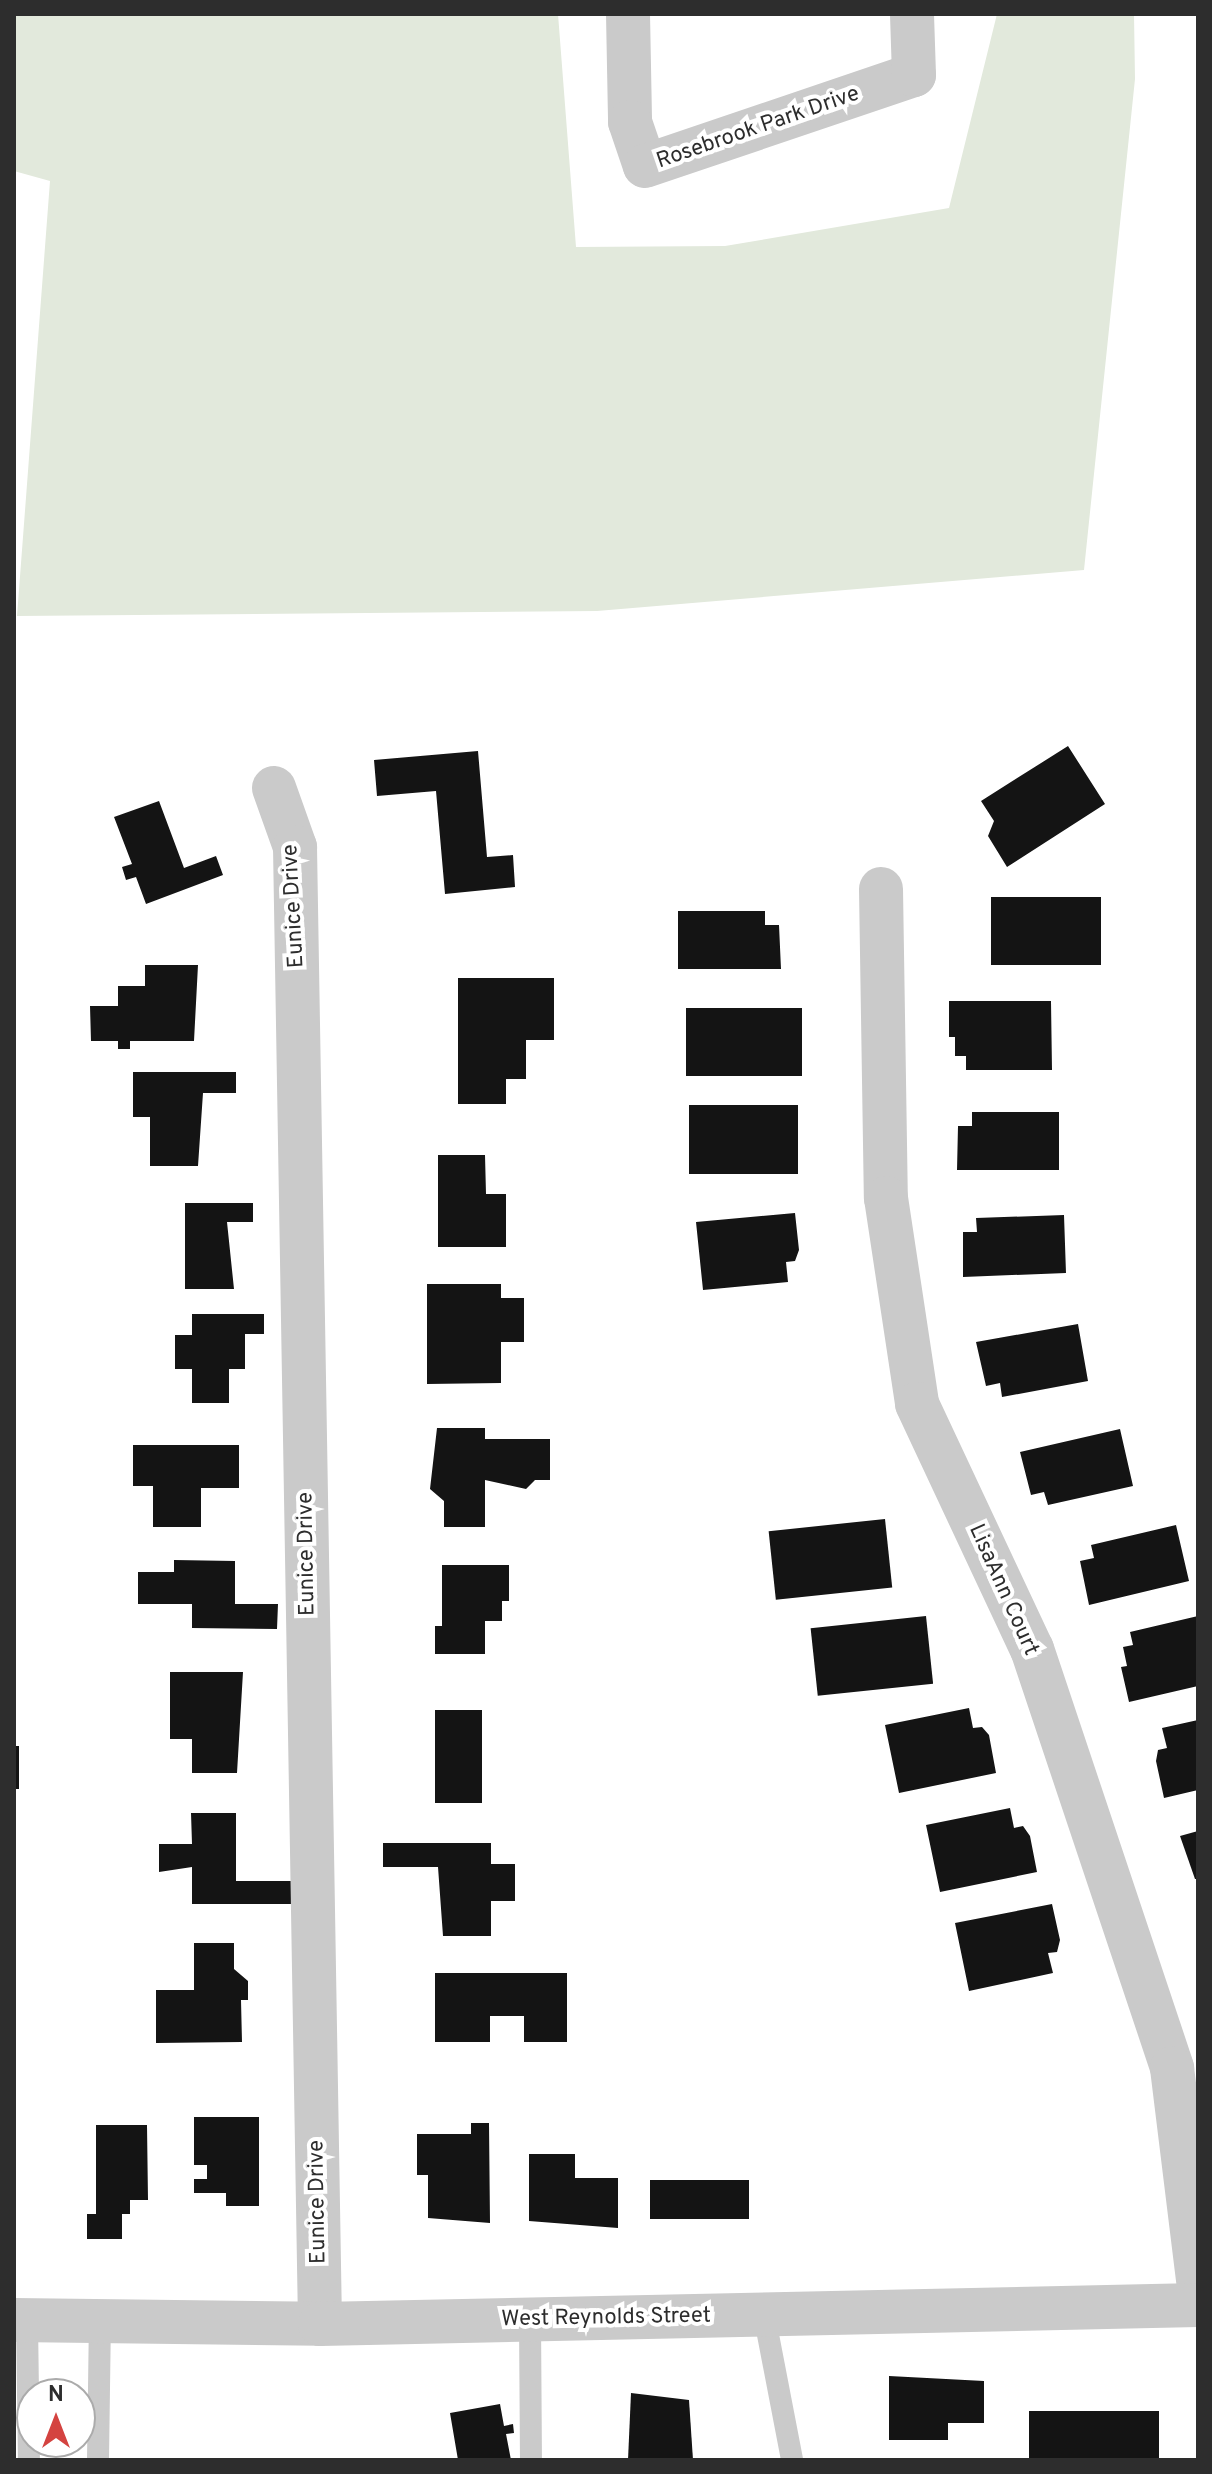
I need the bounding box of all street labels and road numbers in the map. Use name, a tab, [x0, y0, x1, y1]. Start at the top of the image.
street label: Rosebrook Park Drive	[653, 81, 863, 175]
street label: Eunice Drive	[278, 843, 310, 969]
street label: Eunice Drive	[293, 1492, 321, 1616]
street label: LisaAnn Court	[962, 1520, 1044, 1660]
street label: Eunice Drive	[304, 2140, 332, 2264]
street label: West Reynolds Street	[501, 2303, 711, 2333]

